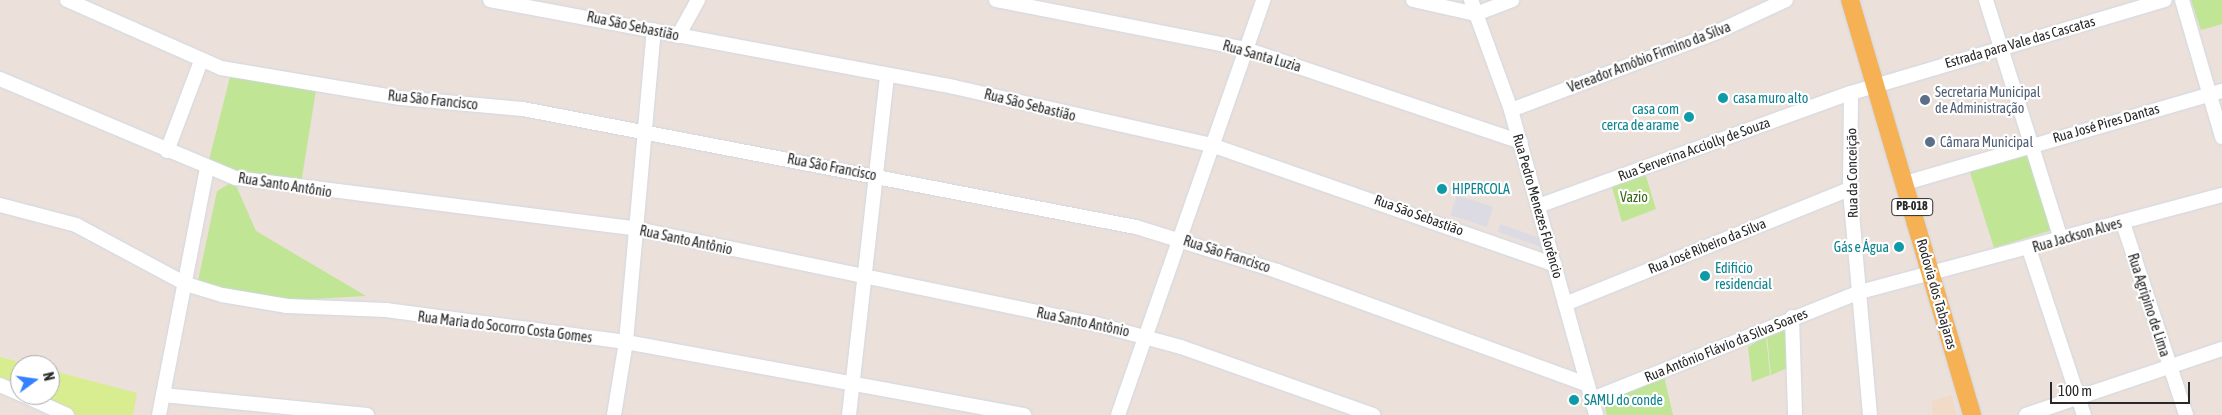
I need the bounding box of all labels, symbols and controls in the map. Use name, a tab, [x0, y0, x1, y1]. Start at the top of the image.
street label: Rua São Sebastião	[585, 8, 681, 44]
street label: Estrada para Vale das Cascatas	[1943, 12, 2097, 72]
street label: Vereador Arnóbio Firmino da Silva	[1565, 18, 1733, 96]
street label: Rua Santa Luzia	[1221, 37, 1303, 75]
place label: Secretaria Municipal de Administração	[1935, 84, 2041, 116]
street label: Rua São Sebastião	[982, 86, 1078, 124]
street label: Rua São Francisco	[387, 87, 479, 113]
place label: casa muro alto	[1733, 90, 1808, 106]
marker: casa muro alto	[1717, 92, 1729, 104]
marker: Secretaria Municipal de Administração	[1919, 94, 1931, 106]
street label: Rua José Pires Dantas	[2051, 100, 2161, 146]
place label: casa com cerca de arame	[1602, 101, 1679, 134]
marker: casa com cerca de arame	[1683, 111, 1695, 123]
street label: Rua Serverina Acciolly de Souza	[1616, 114, 1772, 184]
street label: Rua da Conceição	[1843, 128, 1861, 218]
street label: Rua Pedro Menezes Florêncio	[1509, 132, 1567, 280]
place label: Câmara Municipal	[1940, 134, 2033, 150]
marker: Câmara Municipal	[1924, 136, 1936, 148]
street label: Rua São Francisco	[786, 150, 878, 184]
street label: Rua Santo Antônio	[237, 169, 333, 201]
place label: HIPERCOLA	[1452, 181, 1510, 197]
marker: HIPERCOLA	[1436, 183, 1448, 195]
park label: Vazio	[1620, 189, 1648, 205]
street label: Rua São Sebastião	[1372, 191, 1466, 239]
road number: PB-018	[1891, 198, 1933, 216]
street label: Rua Jackson Alves	[2030, 214, 2124, 256]
street label: Rua José Ribeiro da Silva	[1646, 215, 1768, 277]
street label: Rua Santo Antônio	[638, 222, 734, 258]
street label: Rua São Francisco	[1181, 232, 1273, 276]
street label: Rodovia dos Tabajaras	[1913, 237, 1961, 351]
place label: Gás e Água	[1834, 239, 1889, 255]
marker: Gás e Água	[1893, 241, 1905, 253]
street label: Rua Agripino de Lima	[2124, 251, 2174, 359]
place label: Edificio residencial	[1715, 260, 1772, 292]
marker: Edificio residencial	[1699, 270, 1711, 282]
street label: Rua Santo Antônio	[1035, 304, 1131, 340]
street label: Rua Antônio Flávio da Silva Soares	[1642, 305, 1810, 385]
street label: Rua Maria do Socorro Costa Gomes	[417, 308, 593, 346]
north arrow	[10, 355, 60, 405]
text: N	[40, 371, 57, 383]
scale bar	[2052, 372, 2192, 404]
text: 100 m	[2058, 382, 2092, 399]
place label: SAMU do conde	[1584, 392, 1663, 408]
marker: SAMU do conde	[1568, 394, 1580, 406]

